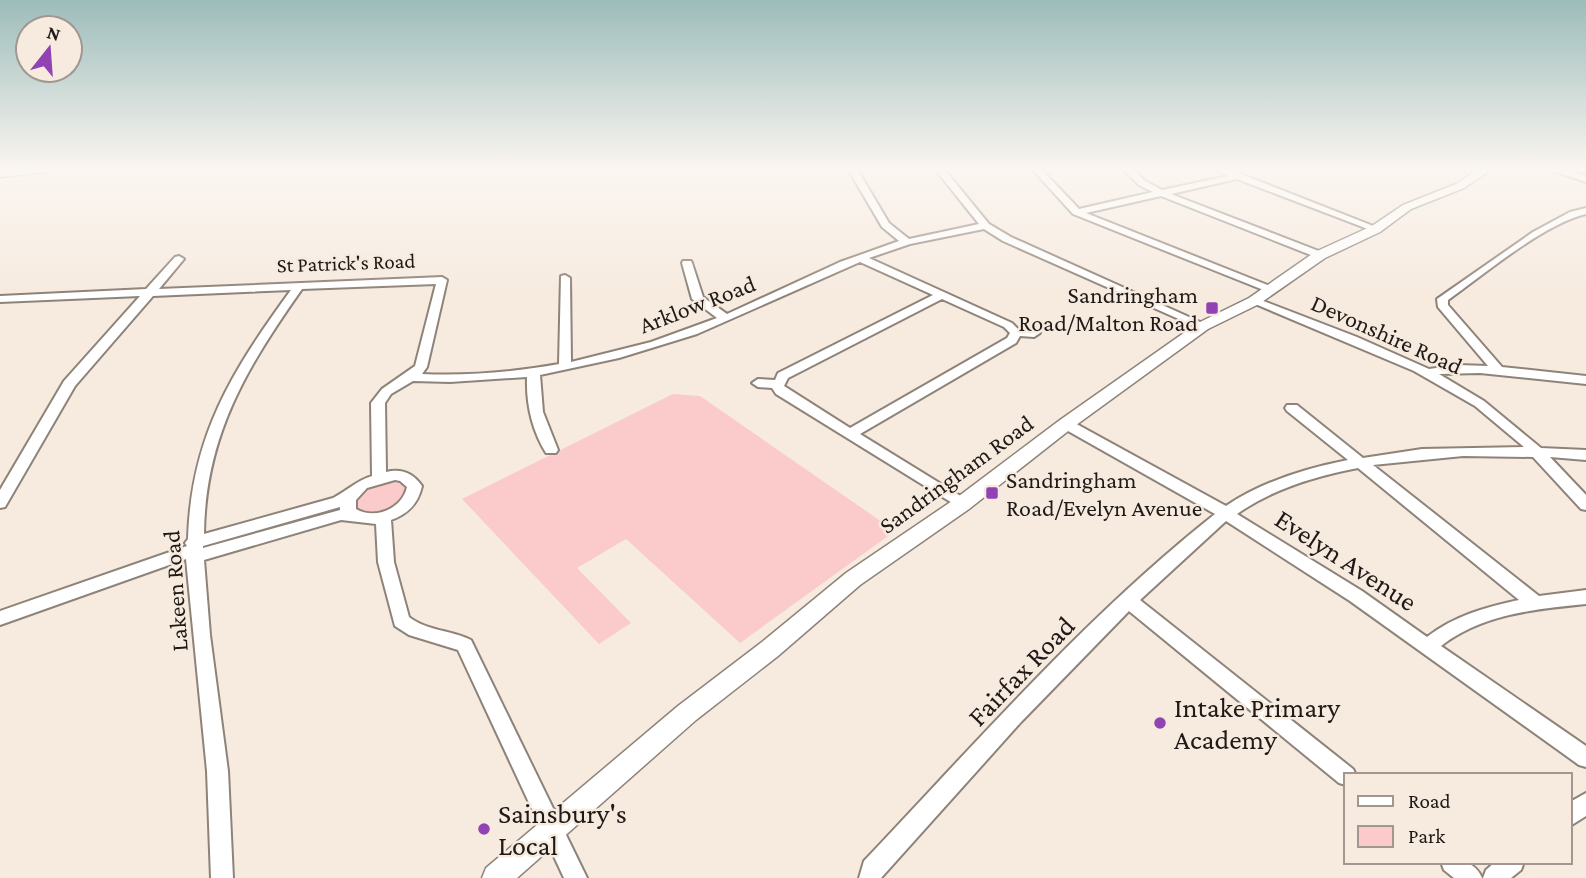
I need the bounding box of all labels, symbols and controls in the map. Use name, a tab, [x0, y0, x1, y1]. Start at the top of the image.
north arrow	[14, 14, 84, 84]
text: N	[45, 21, 63, 45]
street label: St Patrick's Road	[276, 249, 416, 277]
street label: Arklow Road	[635, 269, 759, 339]
place label: Sandringham Road/Malton Road	[1018, 281, 1198, 336]
street label: Devonshire Road	[1307, 289, 1467, 380]
marker: Sandringham Road/Malton Road	[1204, 300, 1220, 316]
street label: Sandringham Road	[874, 409, 1039, 539]
place label: Sandringham Road/Evelyn Avenue	[1006, 466, 1202, 521]
marker: Sandringham Road/Evelyn Avenue	[984, 485, 1000, 501]
street label: Evelyn Avenue	[1269, 503, 1423, 617]
street label: Lakeen Road	[157, 529, 193, 653]
street label: Fairfax Road	[961, 610, 1081, 732]
place label: Intake Primary Academy	[1174, 692, 1341, 755]
marker: Intake Primary Academy	[1152, 715, 1168, 731]
legend	[1344, 773, 1572, 864]
text: Road	[1408, 789, 1451, 813]
place label: Sainsbury's Local	[498, 798, 627, 861]
marker: Sainsbury's Local	[476, 821, 492, 837]
text: Park	[1408, 824, 1445, 848]

